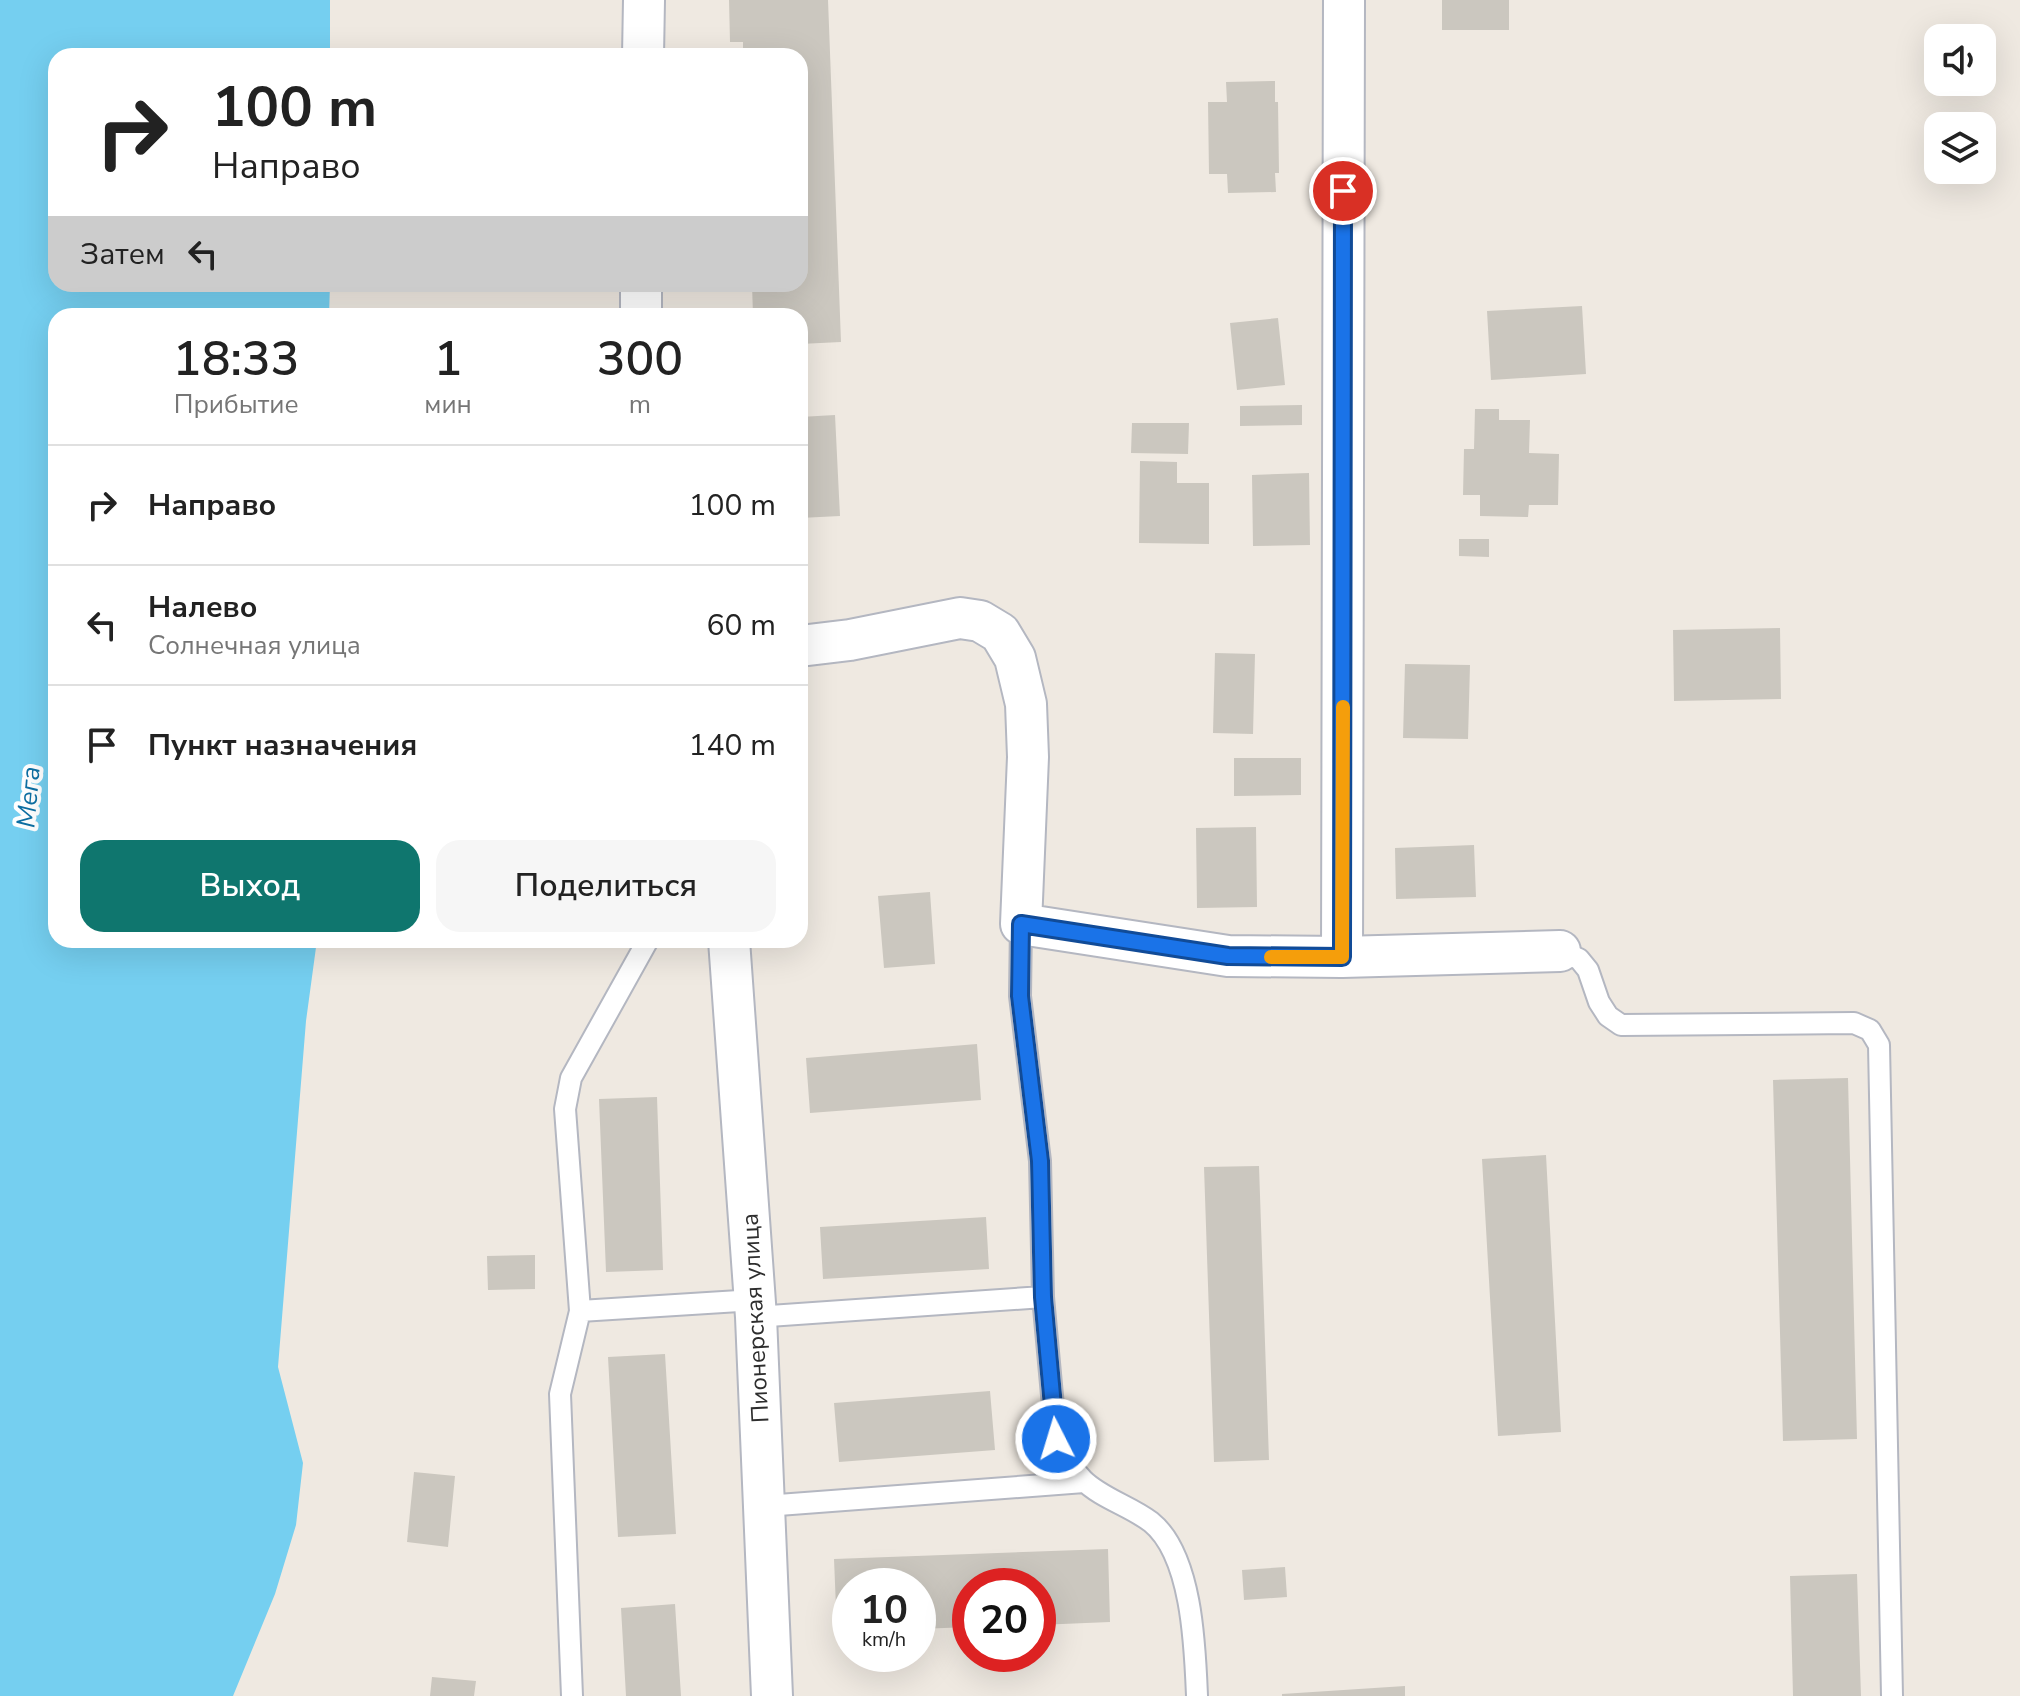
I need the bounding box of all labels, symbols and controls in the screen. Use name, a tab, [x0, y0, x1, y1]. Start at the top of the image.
map controls	[1924, 24, 1996, 184]
button: sound	[1924, 24, 1996, 96]
text: 100 m	[212, 69, 377, 146]
icon: right	[80, 80, 184, 184]
button: layers	[1924, 112, 1996, 184]
text: Направо	[212, 142, 361, 191]
pin	[1309, 157, 1377, 225]
icon: arrive	[1321, 169, 1365, 213]
icon: left	[181, 232, 225, 276]
text: Затем	[80, 234, 165, 275]
text: 18:33	[173, 326, 299, 392]
text: 1	[434, 326, 462, 392]
text: 300	[597, 326, 683, 392]
text: Прибытие	[174, 387, 299, 422]
text: мин	[424, 387, 472, 422]
text: m	[629, 387, 651, 422]
icon: right	[80, 483, 124, 527]
text: Направо	[148, 485, 276, 526]
text: 100 m	[689, 485, 776, 526]
text: Налево	[148, 587, 257, 628]
icon: left	[80, 603, 124, 647]
text: 60 m	[707, 605, 776, 646]
text: Солнечная улица	[148, 628, 361, 663]
icon: arrive	[80, 723, 124, 767]
text: Пункт назначения	[148, 725, 417, 766]
text: 140 m	[689, 725, 776, 766]
water label: Мега	[8, 765, 49, 829]
button: Выход	[80, 840, 420, 932]
button: Поделиться	[436, 840, 776, 932]
street label: Пионерская улица	[734, 1212, 776, 1424]
position arrow	[1014, 1397, 1098, 1481]
speed limit sign: 20	[952, 1568, 1056, 1672]
text: 10	[860, 1583, 908, 1637]
text: km/h	[862, 1626, 906, 1653]

